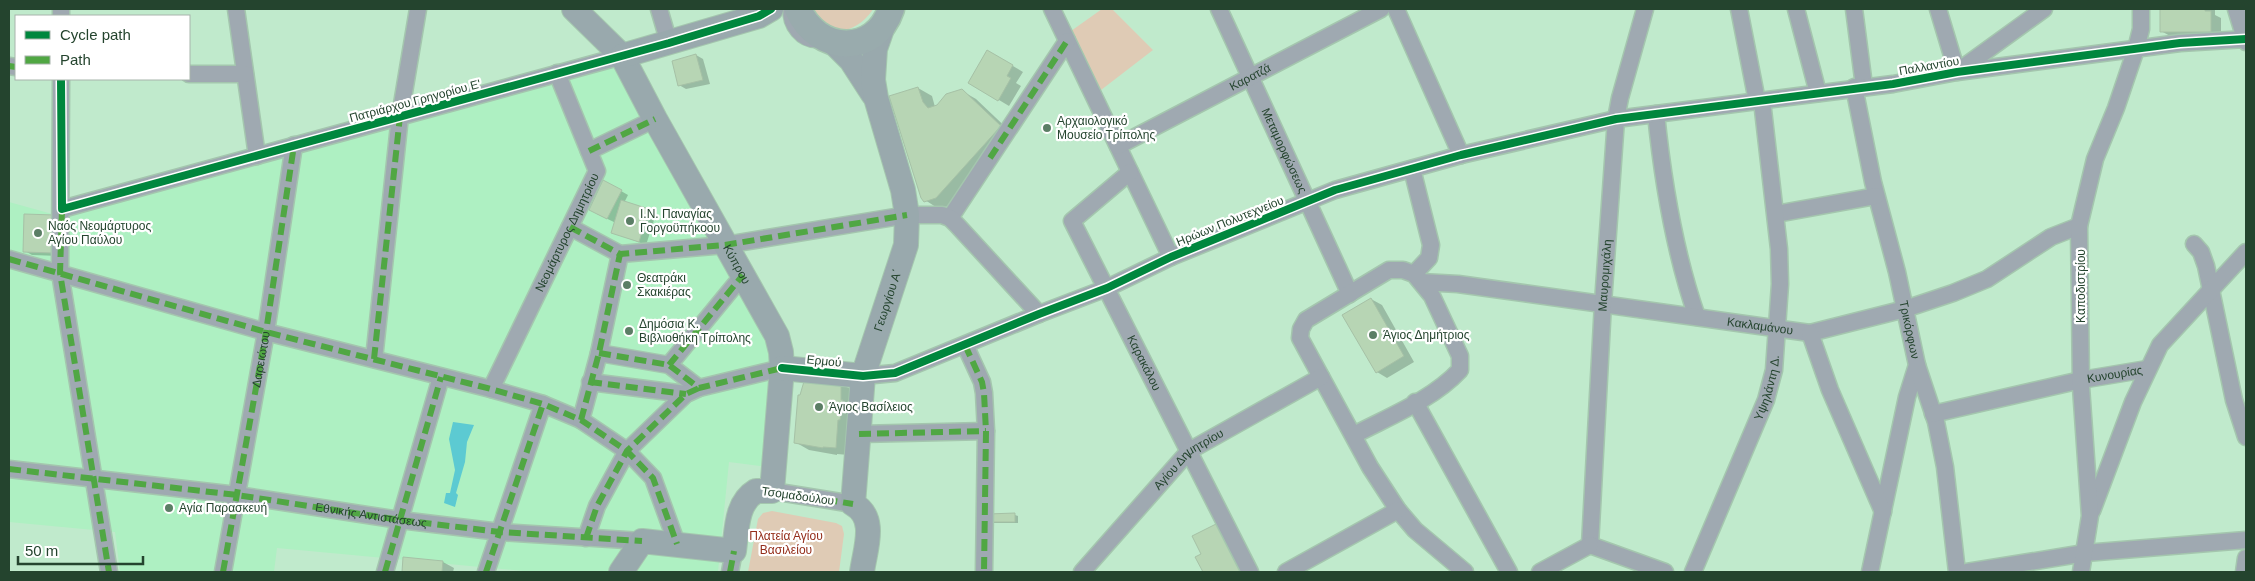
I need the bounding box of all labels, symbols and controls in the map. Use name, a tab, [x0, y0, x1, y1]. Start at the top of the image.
legend	[15, 15, 190, 80]
text: Cycle path	[60, 26, 131, 43]
text: Path	[60, 51, 91, 68]
street label: Παλλαντίου	[1898, 54, 1960, 78]
street label: Καρατζά	[1227, 61, 1273, 94]
street label: Πατριάρχου Γρηγορίου Ε'	[348, 77, 482, 125]
street label: Μεταμορφώσεως	[1258, 106, 1310, 196]
place label: Αρχαιολογικό Μουσείο Τρίπολης	[1057, 114, 1155, 142]
marker: Αρχαιολογικό Μουσείο Τρίπολης	[1041, 122, 1053, 134]
street label: Νεομάρτυρος Δημητρίου	[532, 171, 602, 294]
street label: Ηρώων Πολυτεχνείου	[1174, 193, 1286, 249]
place label: Ι.Ν. Παναγίας Γοργοϋπήκοου	[640, 207, 720, 235]
marker: Ι.Ν. Παναγίας Γοργοϋπήκοου	[624, 215, 636, 227]
place label: Ναός Νεομάρτυρος Αγίου Παύλου	[48, 219, 151, 247]
marker: Ναός Νεομάρτυρος Αγίου Παύλου	[32, 227, 44, 239]
street label: Μαυρομιχάλη	[1596, 239, 1614, 312]
street label: Κύπρου	[720, 242, 753, 286]
street label: Καποδιστρίου	[2074, 249, 2088, 323]
street label: Γεωργίου Α΄	[871, 267, 905, 333]
place label: Θεατράκι Σκακιέρας	[637, 271, 691, 299]
marker: Θεατράκι Σκακιέρας	[621, 279, 633, 291]
street label: Τρικόρφων	[1896, 299, 1922, 360]
street label: Κακλαμάνου	[1726, 315, 1794, 338]
place label: Δημόσια Κ. Βιβλιοθήκη Τρίπολης	[639, 317, 751, 345]
marker: Δημόσια Κ. Βιβλιοθήκη Τρίπολης	[623, 325, 635, 337]
place label: Άγιος Δημήτριος	[1383, 328, 1470, 342]
marker: Άγιος Δημήτριος	[1367, 329, 1379, 341]
street label: Δαρειώτου	[249, 330, 273, 389]
street label: Καρακάλου	[1124, 333, 1164, 393]
street label: Ερμού	[806, 352, 842, 370]
street label: Υψηλάντη Δ.	[1751, 355, 1782, 423]
street label: Κυνουρίας	[2086, 363, 2144, 386]
place label: Άγιος Βασίλειος	[829, 400, 913, 414]
marker: Άγιος Βασίλειος	[813, 401, 825, 413]
street label: Αγίου Δημητρίου	[1151, 426, 1226, 493]
street label: Τσομαδούλου	[761, 484, 835, 508]
street label: Εθνικής Αντιστάσεως	[314, 500, 428, 530]
place label: Αγία Παρασκευή	[179, 501, 267, 515]
marker: Αγία Παρασκευή	[163, 502, 175, 514]
park label: Πλατεία Αγίου Βασιλείου	[749, 529, 823, 557]
scale bar	[18, 534, 142, 566]
text: 50 m	[25, 542, 58, 559]

